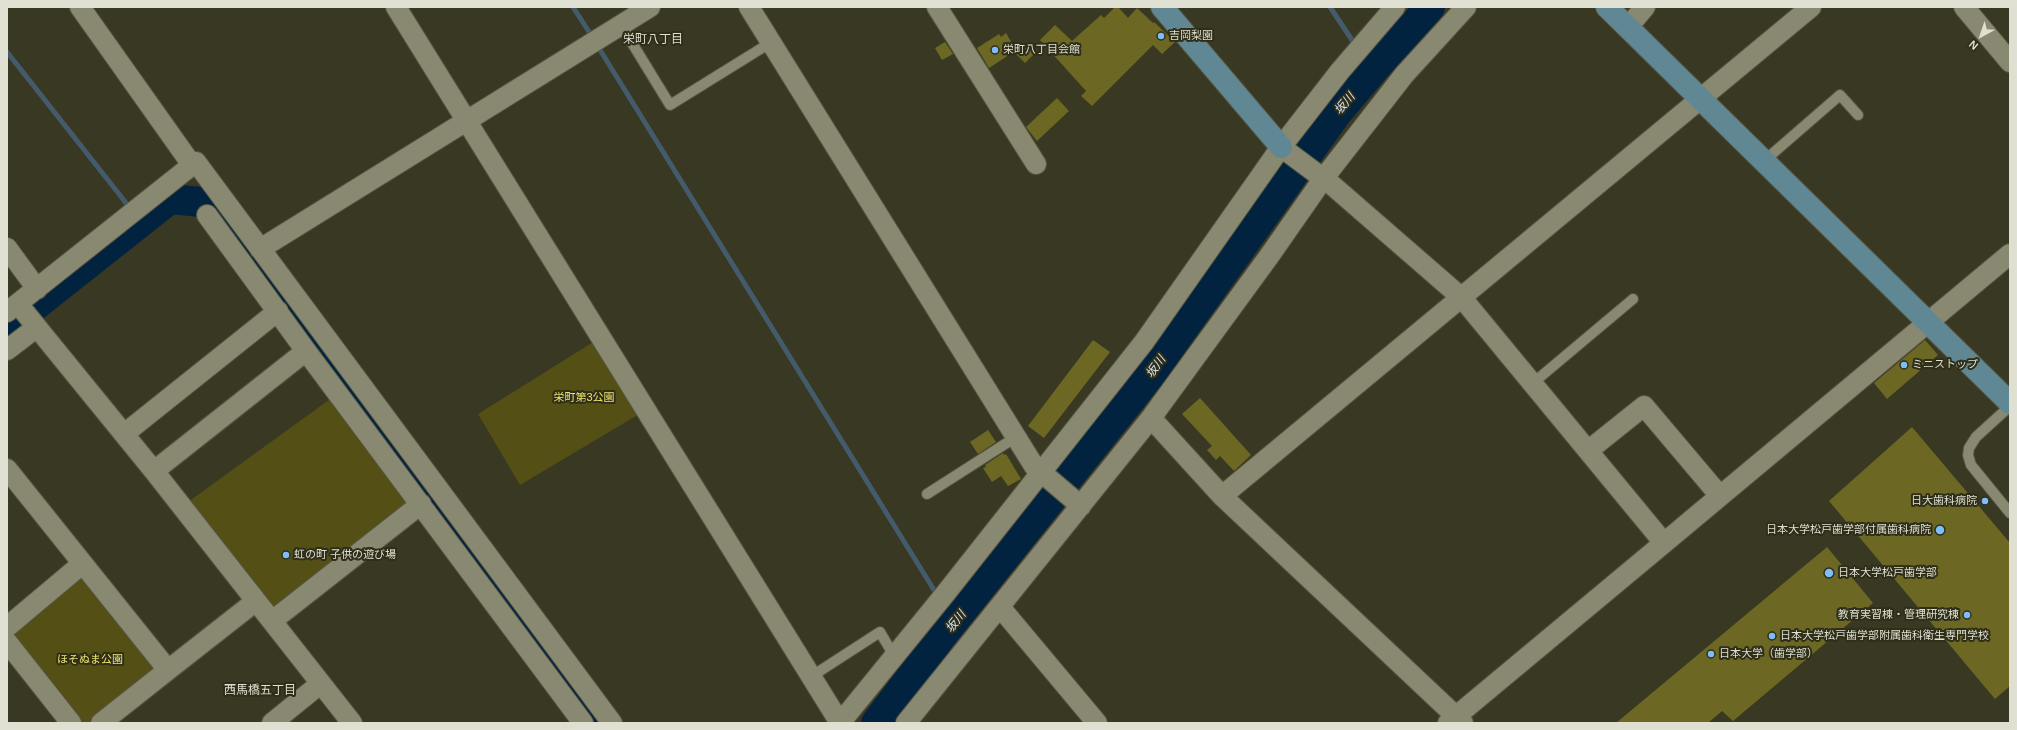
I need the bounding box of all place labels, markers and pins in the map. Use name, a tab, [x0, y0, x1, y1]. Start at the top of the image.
place label: 吉岡梨園	[1169, 29, 1213, 43]
marker: 吉岡梨園	[1156, 31, 1166, 41]
place label: 栄町八丁目会館	[1003, 43, 1080, 57]
marker: 栄町八丁目会館	[990, 45, 1000, 55]
place label: ミニストップ	[1912, 358, 1978, 372]
marker: ミニストップ	[1899, 360, 1909, 370]
place label: 日大歯科病院	[1911, 494, 1977, 508]
marker: 日大歯科病院	[1980, 496, 1990, 506]
place label: 日本大学松戸歯学部付属歯科病院	[1766, 523, 1931, 537]
marker: 日本大学松戸歯学部付属歯科病院	[1934, 524, 1946, 536]
place label: 虹の町 子供の遊び場	[294, 548, 396, 562]
marker: 虹の町 子供の遊び場	[281, 550, 291, 560]
place label: 日本大学松戸歯学部	[1838, 566, 1937, 580]
marker: 日本大学松戸歯学部	[1823, 567, 1835, 579]
place label: 教育実習棟・管理研究棟	[1838, 608, 1959, 622]
marker: 教育実習棟・管理研究棟	[1962, 610, 1972, 620]
place label: 日本大学松戸歯学部附属歯科衛生専門学校	[1780, 629, 1989, 643]
marker: 日本大学松戸歯学部附属歯科衛生専門学校	[1767, 631, 1777, 641]
place label: 日本大学（歯学部）	[1719, 647, 1818, 661]
marker: 日本大学（歯学部）	[1706, 649, 1716, 659]

